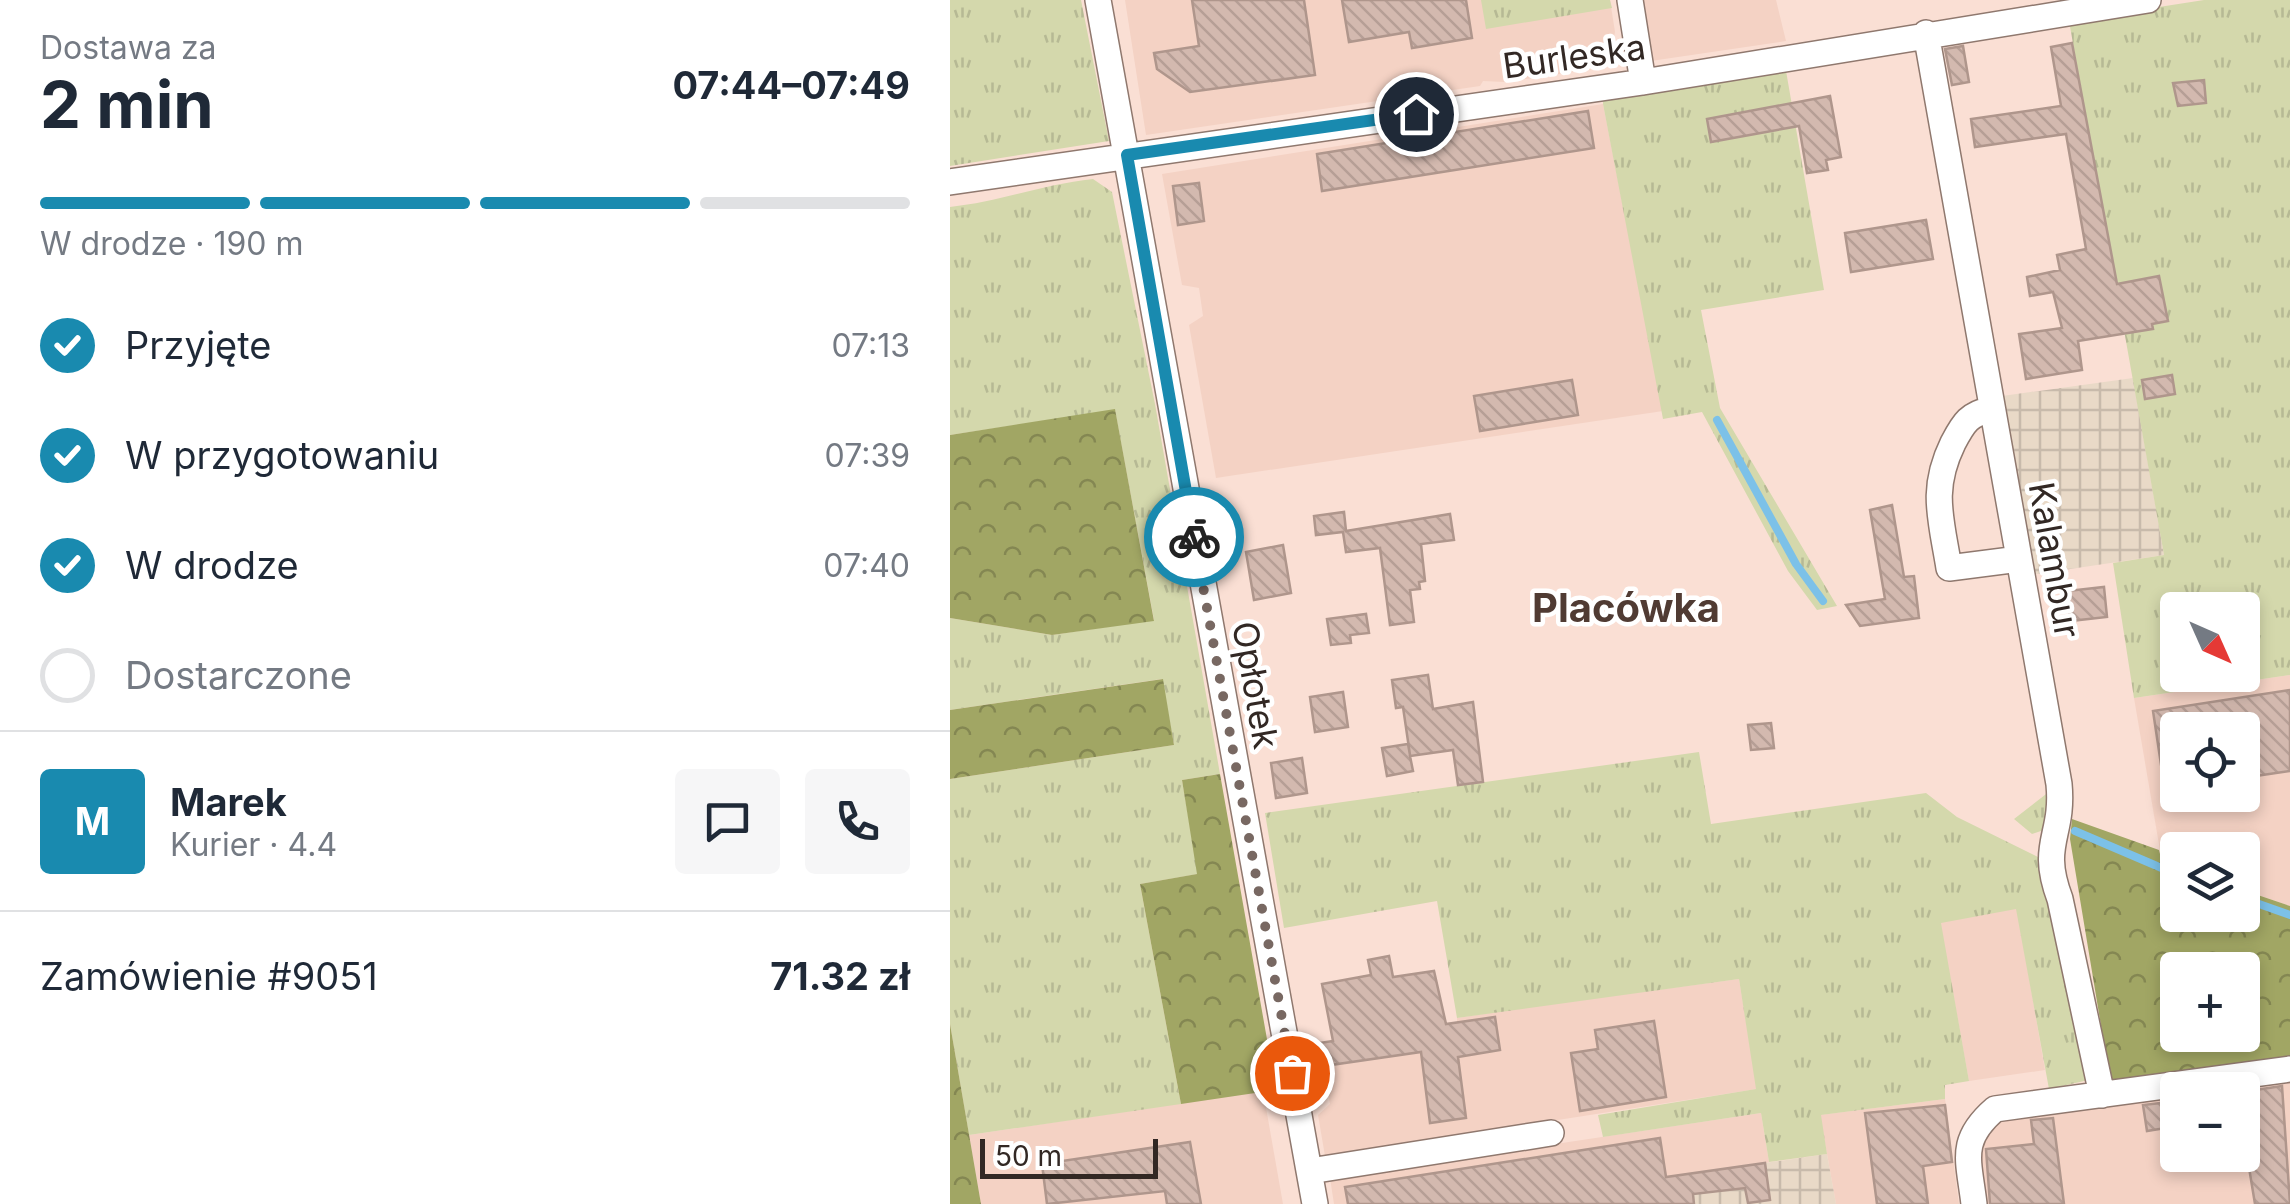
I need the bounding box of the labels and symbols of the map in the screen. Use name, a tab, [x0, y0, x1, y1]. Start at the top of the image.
street label: Burleska	[1500, 25, 1648, 87]
pin	[1374, 72, 1459, 157]
street label: Kalambur	[2021, 479, 2089, 641]
courier	[1144, 487, 1244, 587]
district label: Placówka	[1532, 583, 1720, 632]
north arrow	[2160, 592, 2260, 692]
street label: Opłotek	[1224, 618, 1288, 752]
pin	[1250, 1031, 1335, 1116]
scale bar	[980, 1134, 1158, 1178]

